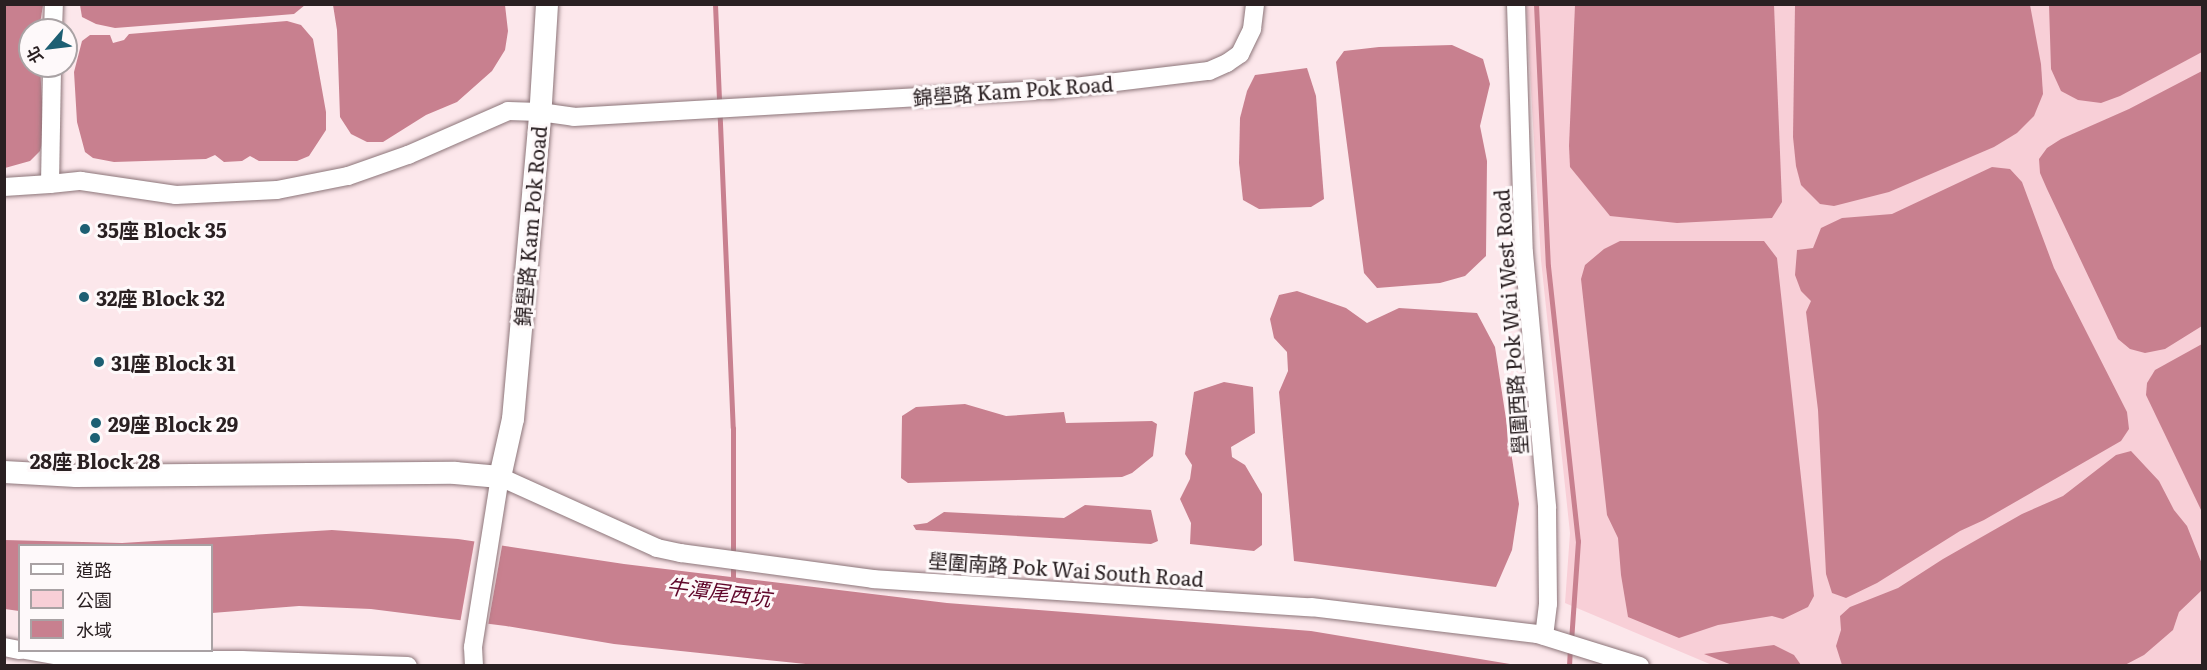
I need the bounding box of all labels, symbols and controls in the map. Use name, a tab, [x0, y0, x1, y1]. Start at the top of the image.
north arrow	[18, 18, 78, 78]
text: 北	[20, 43, 48, 68]
street label: 錦壆路 Kam Pok Road	[912, 71, 1114, 109]
street label: 錦壆路 Kam Pok Road	[509, 125, 551, 327]
street label: 壆圍西路 Pok Wai West Road	[1489, 188, 1531, 456]
place label: 35座 Block 35	[97, 217, 227, 241]
marker: 35座 Block 35	[78, 222, 92, 236]
place label: 32座 Block 32	[96, 285, 225, 309]
marker: 32座 Block 32	[77, 290, 91, 304]
place label: 31座 Block 31	[111, 350, 236, 374]
marker: 31座 Block 31	[92, 355, 106, 369]
place label: 29座 Block 29	[108, 411, 238, 435]
marker: 29座 Block 29	[89, 416, 103, 430]
marker: 28座 Block 28	[88, 431, 102, 445]
place label: 28座 Block 28	[30, 448, 160, 472]
legend	[18, 544, 213, 652]
street label: 壆圍南路 Pok Wai South Road	[927, 547, 1205, 591]
text: 道路	[76, 556, 112, 583]
water label: 牛潭尾西坑	[665, 572, 773, 610]
text: 公園	[76, 586, 112, 613]
text: 水域	[76, 616, 112, 643]

